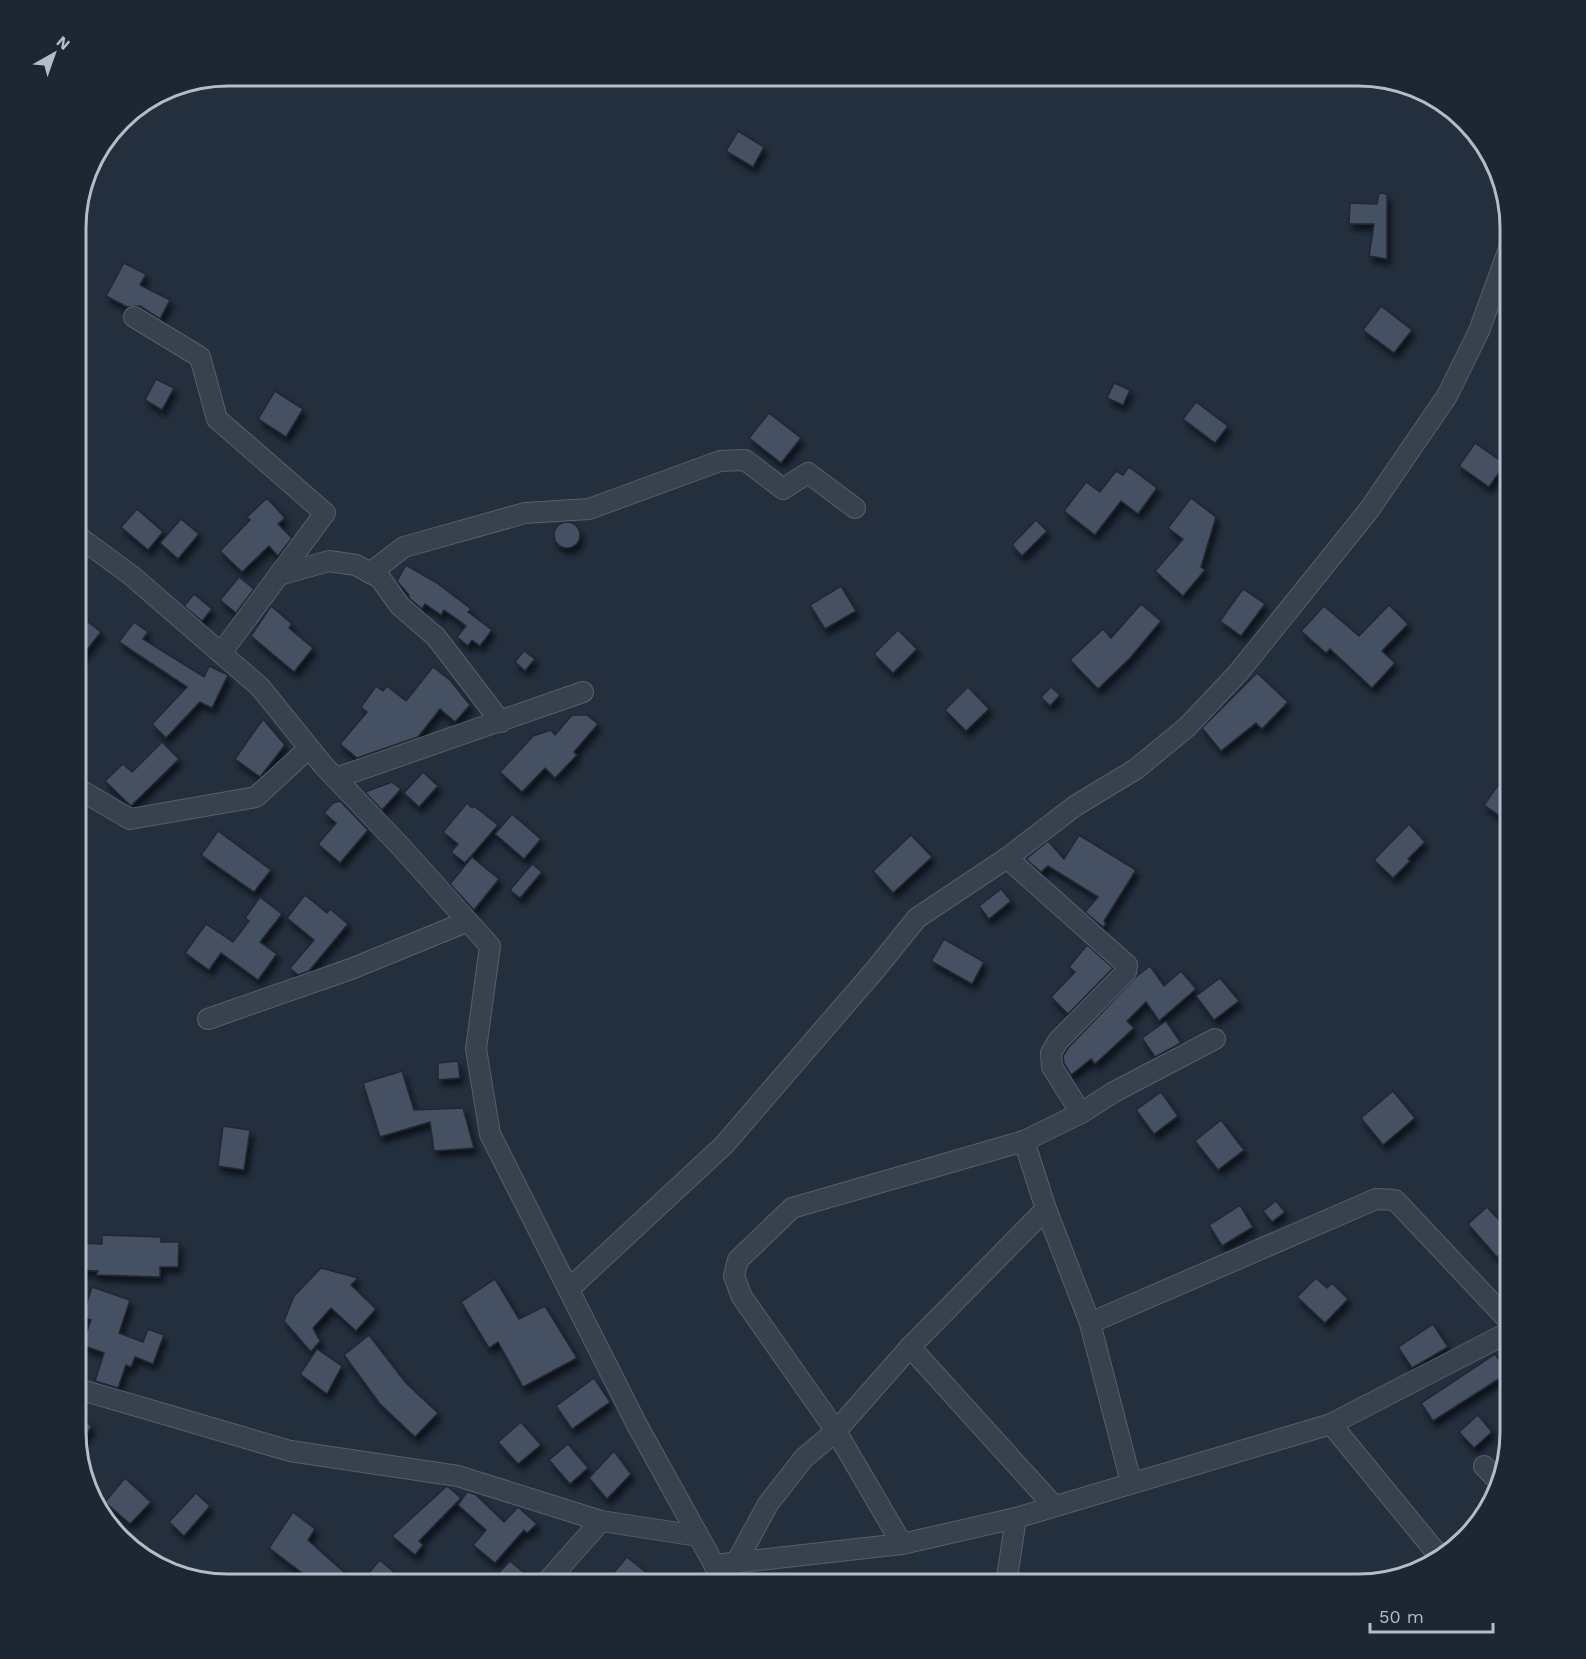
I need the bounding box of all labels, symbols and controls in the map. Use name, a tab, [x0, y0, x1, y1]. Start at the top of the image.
north arrow	[24, 24, 84, 84]
text: N	[53, 32, 74, 54]
scale bar	[1370, 1596, 1493, 1634]
text: 50 m	[1379, 1606, 1424, 1627]

